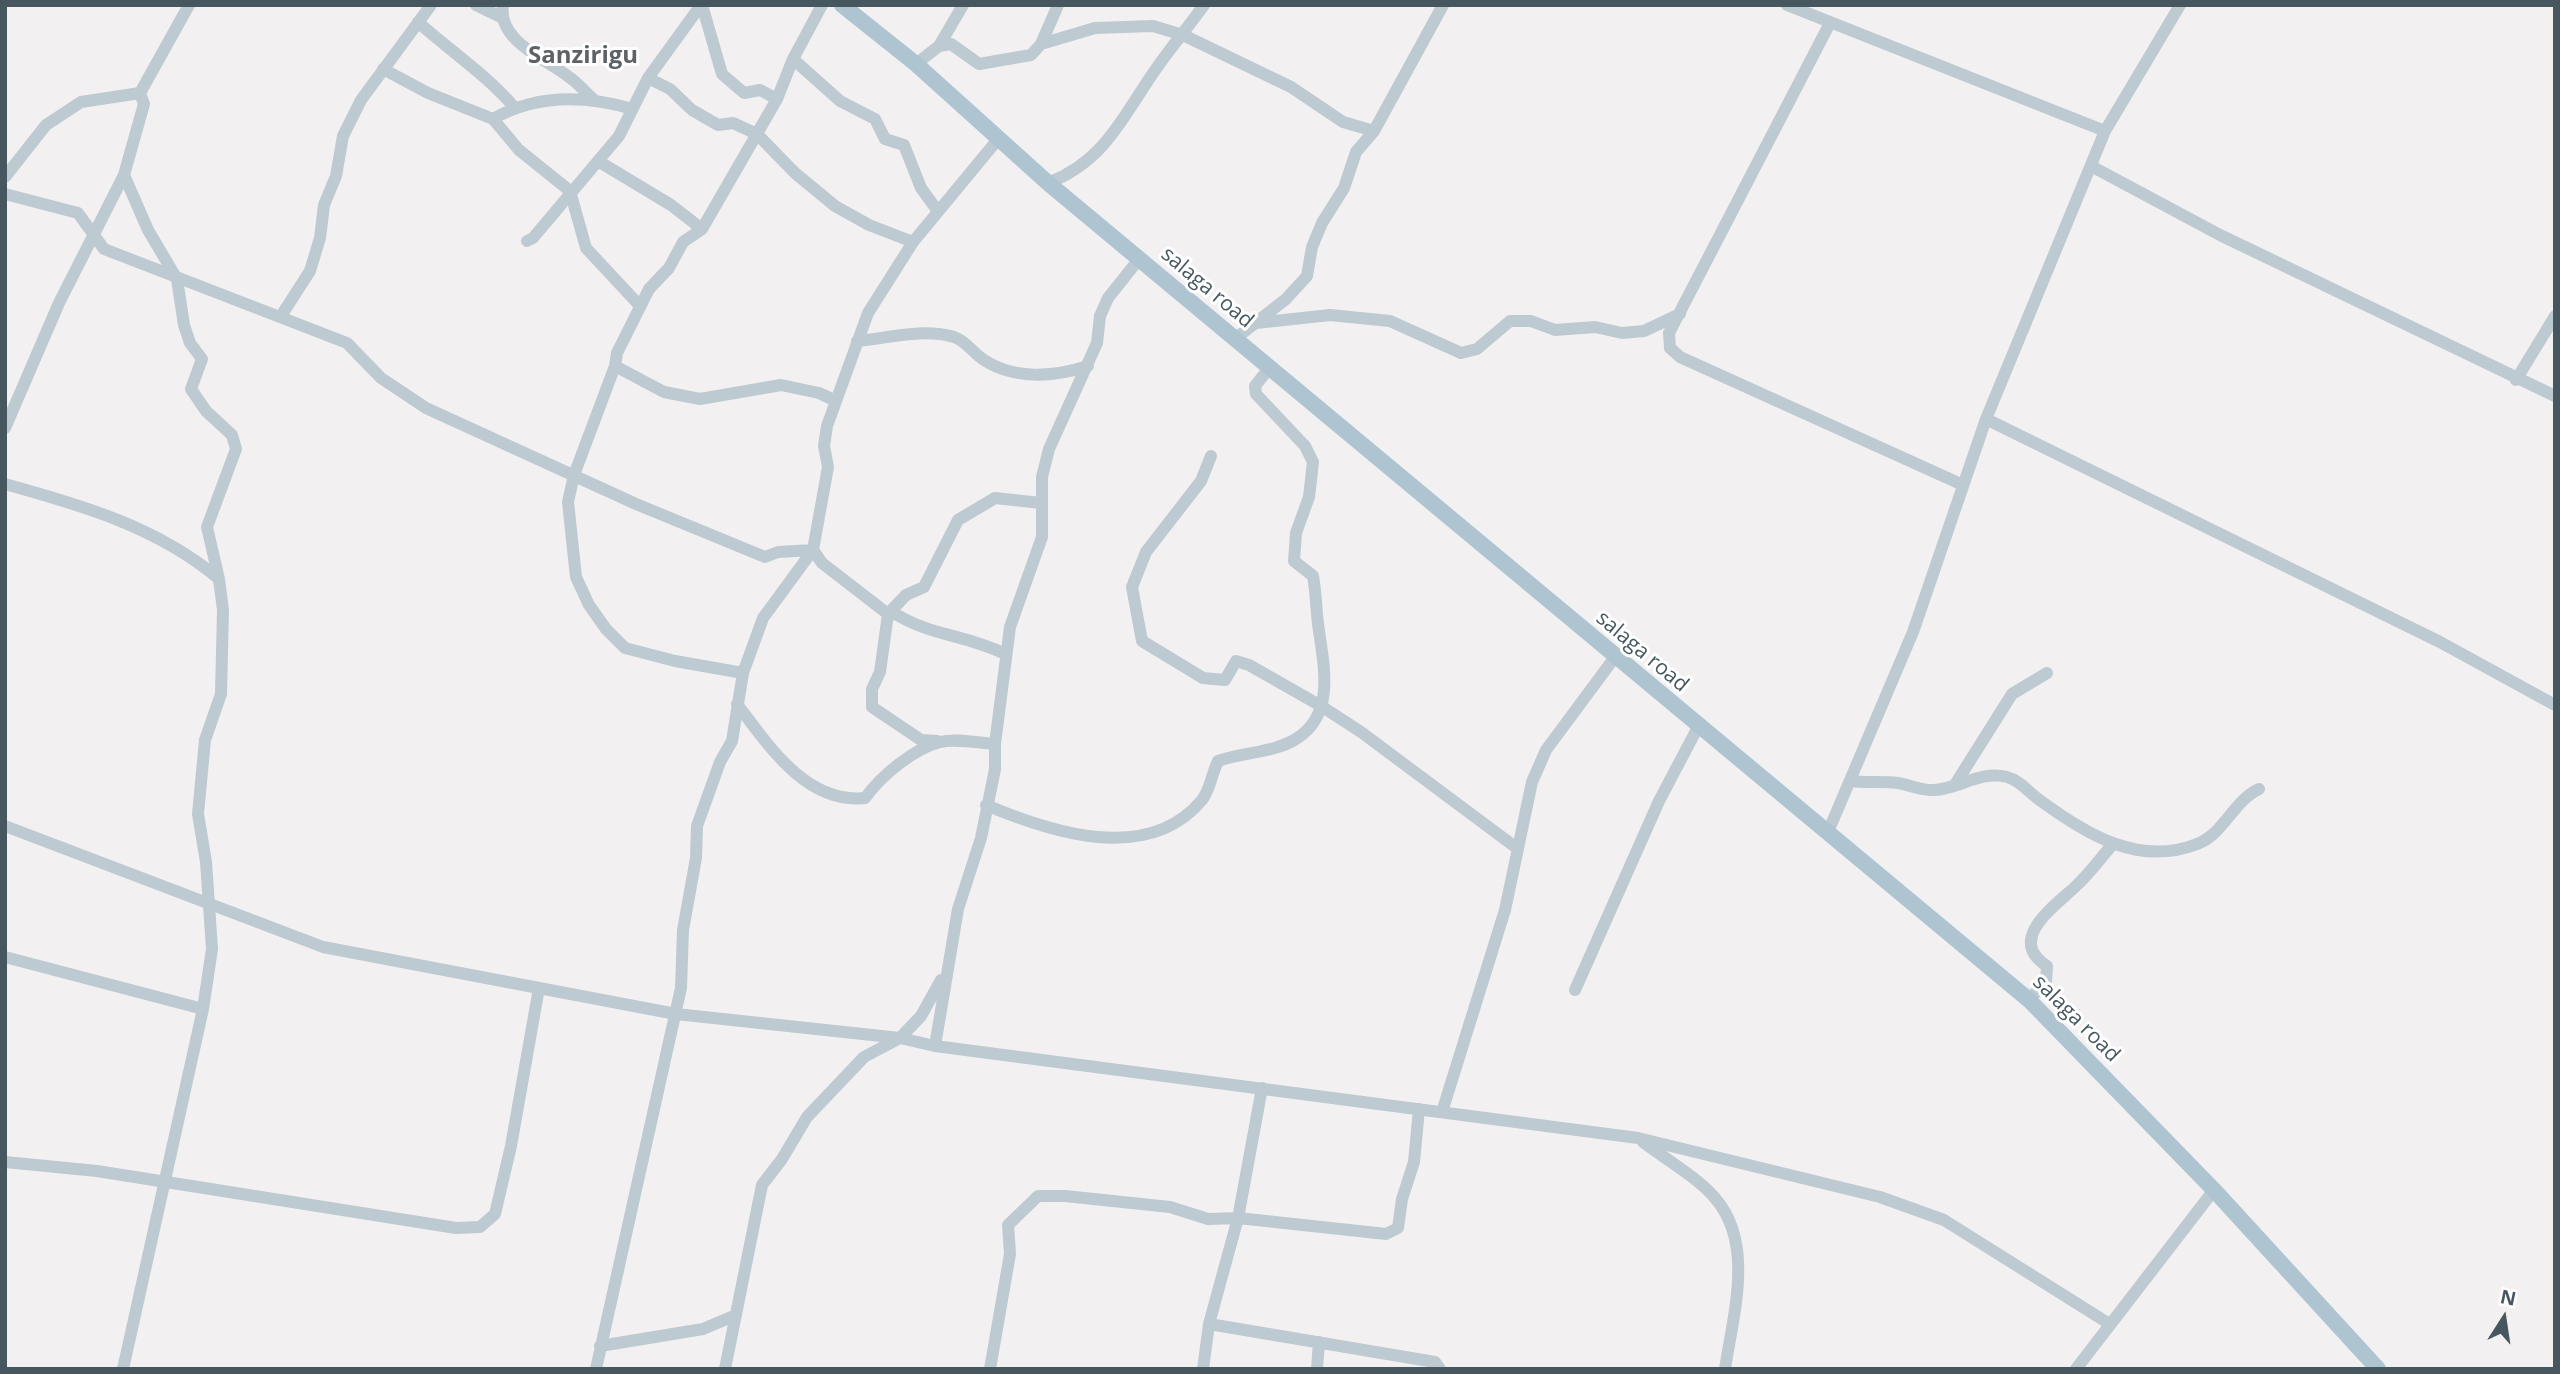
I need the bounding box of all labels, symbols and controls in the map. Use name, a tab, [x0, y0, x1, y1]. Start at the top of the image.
district label: Sanzirigu	[528, 42, 638, 70]
street label: salaga road	[1156, 242, 1258, 334]
street label: salaga road	[1591, 606, 1693, 698]
street label: salaga road	[2027, 970, 2125, 1068]
north arrow	[2469, 1283, 2539, 1353]
text: N	[2498, 1283, 2519, 1312]

